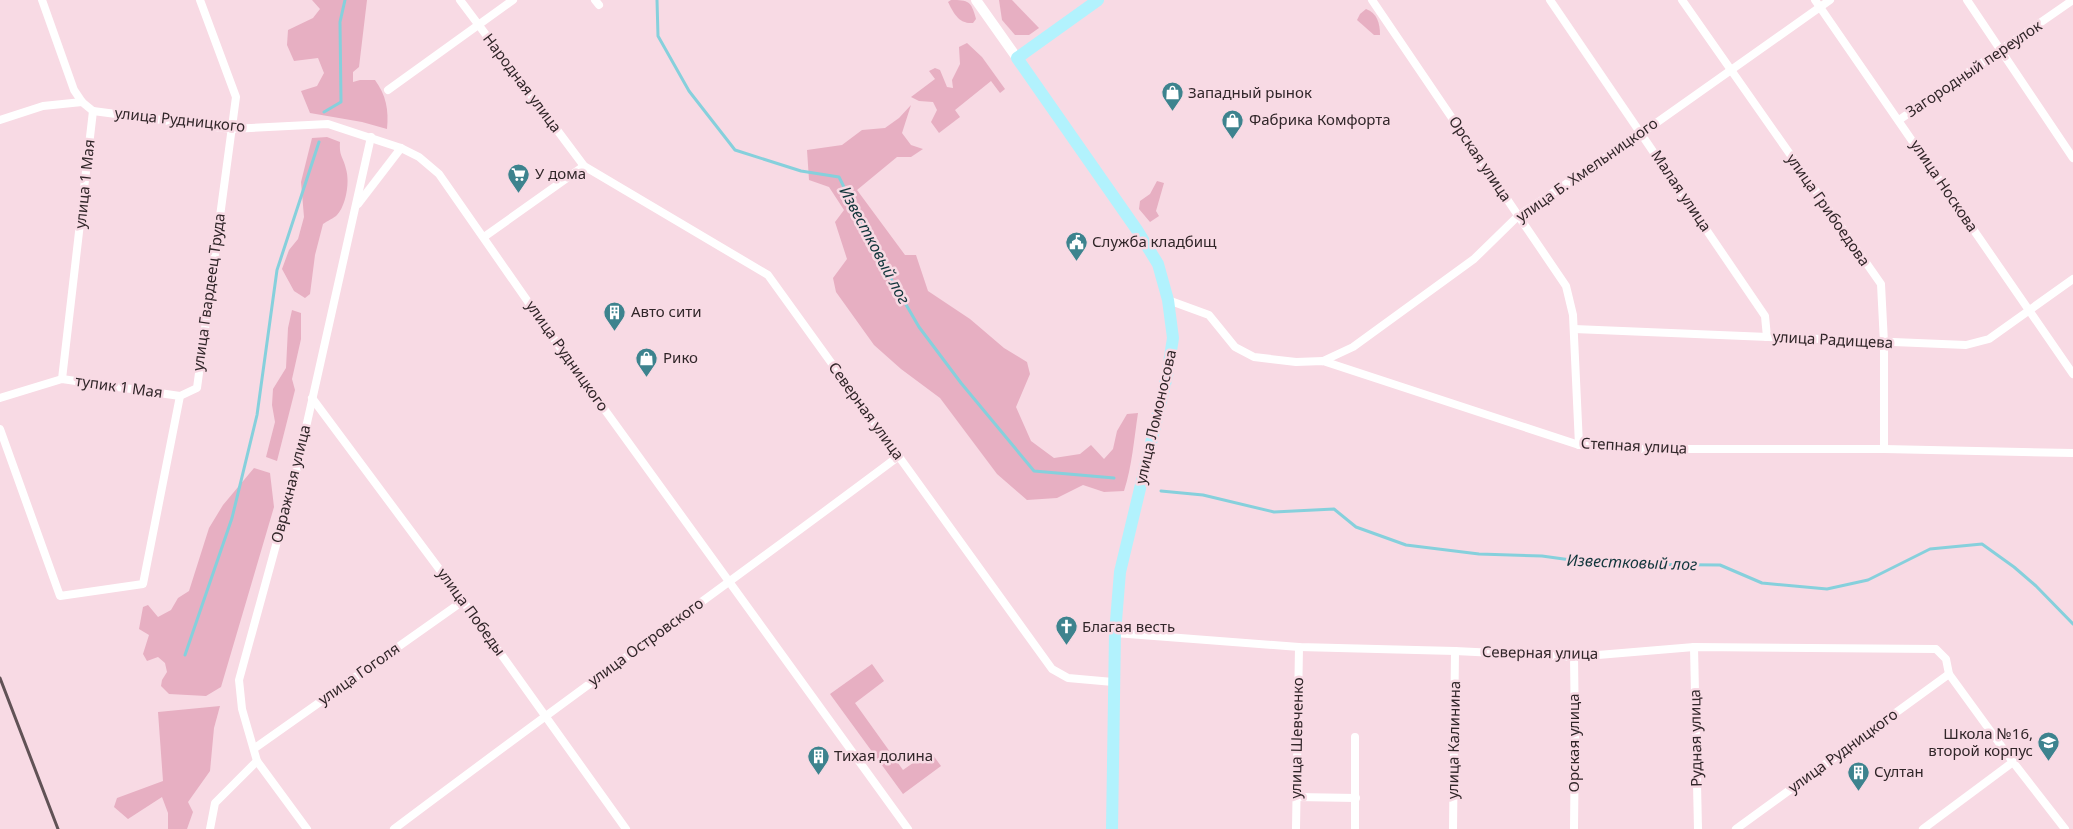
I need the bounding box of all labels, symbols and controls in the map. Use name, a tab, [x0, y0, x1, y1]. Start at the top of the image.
street label: Загородный переулок	[1902, 15, 2045, 121]
street label: Народная улица	[479, 29, 567, 136]
shop icon: Западный рынок	[1160, 81, 1184, 112]
place label: Западный рынок	[1188, 82, 1312, 102]
street label: улица Рудницкого	[114, 102, 246, 136]
shop icon: Фабрика Комфорта	[1221, 108, 1245, 139]
place label: Фабрика Комфорта	[1249, 109, 1391, 129]
street label: Орская улица	[1445, 112, 1517, 205]
street label: улица Б. Хмельницкого	[1512, 113, 1661, 226]
street label: улица Носкова	[1907, 135, 1983, 235]
street label: улица 1 Мая	[69, 138, 99, 229]
street label: Малая улица	[1647, 146, 1716, 235]
street label: улица Грибоедова	[1783, 149, 1875, 270]
supermarket icon: У дома	[507, 162, 531, 193]
place label: У дома	[535, 163, 586, 183]
water label: Известковый лог	[835, 182, 916, 308]
street label: улица Гвардеец Труда	[187, 212, 229, 372]
public building icon: Служба кладбищ	[1064, 230, 1088, 261]
place label: Служба кладбищ	[1092, 231, 1217, 251]
street label: улица Рудницкого	[522, 296, 614, 415]
building icon: Авто сити	[603, 300, 627, 331]
place label: Авто сити	[631, 301, 702, 321]
street label: улица Радищева	[1772, 326, 1894, 352]
shop icon: Рико	[635, 346, 659, 377]
place label: Рико	[663, 347, 698, 367]
street label: улица Ломоносова	[1130, 348, 1180, 486]
street label: Северная улица	[825, 357, 909, 463]
street label: тупик 1 Мая	[74, 370, 164, 402]
street label: Овражная улица	[266, 423, 314, 545]
street label: Степная улица	[1580, 432, 1688, 458]
water label: Известковый лог	[1566, 549, 1698, 575]
street label: улица Победы	[433, 564, 510, 659]
street label: улица Островского	[584, 592, 707, 690]
church icon: Благая весть	[1054, 615, 1078, 646]
place label: Благая весть	[1082, 616, 1175, 636]
street label: улица Гоголя	[314, 638, 403, 709]
street label: Северная улица	[1482, 641, 1598, 663]
street label: улица Шевченко	[1285, 677, 1307, 799]
street label: улица Калинина	[1442, 681, 1464, 799]
street label: Рудная улица	[1684, 689, 1706, 787]
street label: Орская улица	[1563, 693, 1583, 793]
street label: улица Рудницкого	[1783, 704, 1901, 797]
place label: Школа №16, второй корпус	[1928, 723, 2033, 760]
school or university icon: Школа №16, второй корпус	[2037, 731, 2061, 762]
building icon: Тихая долина	[806, 744, 830, 775]
place label: Тихая долина	[834, 745, 933, 765]
building icon: Султан	[1846, 760, 1870, 791]
place label: Султан	[1874, 761, 1924, 781]

